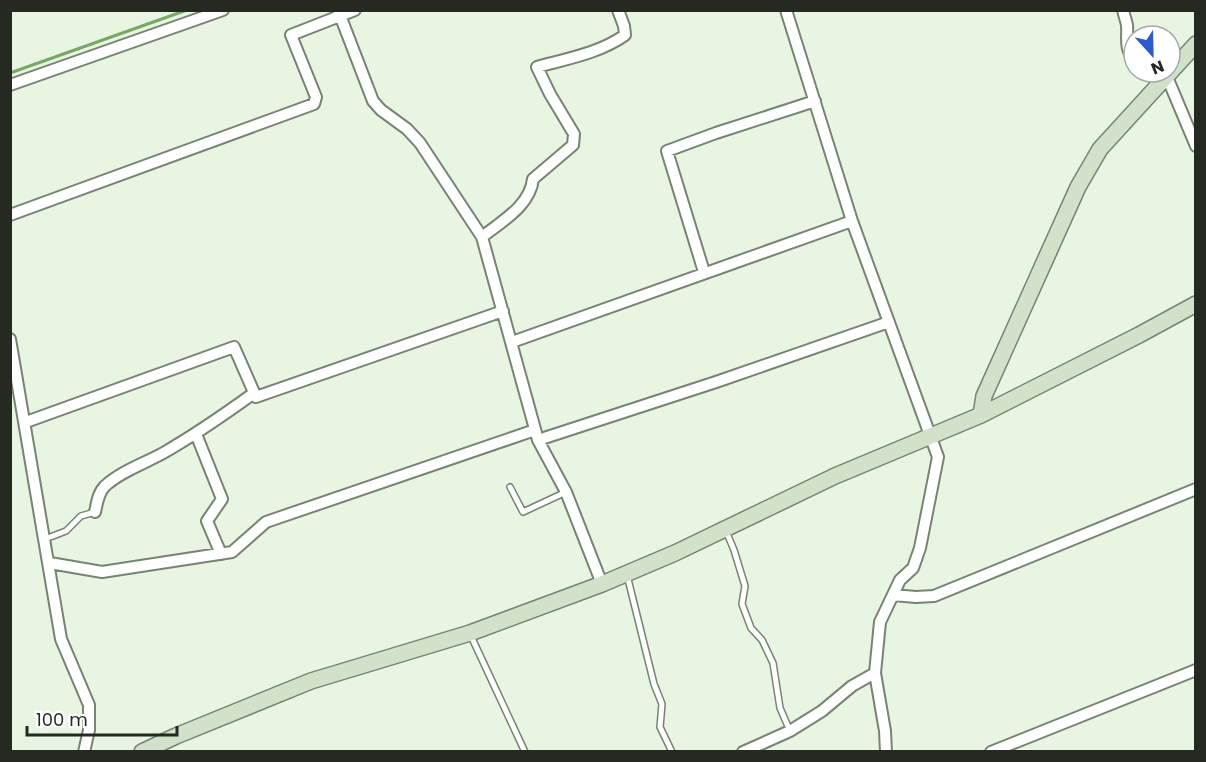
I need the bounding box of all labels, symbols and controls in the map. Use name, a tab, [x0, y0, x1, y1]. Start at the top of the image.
north arrow	[1122, 24, 1182, 84]
text: N	[1148, 55, 1167, 80]
scale bar	[27, 699, 177, 737]
text: 100 m	[36, 707, 88, 732]

